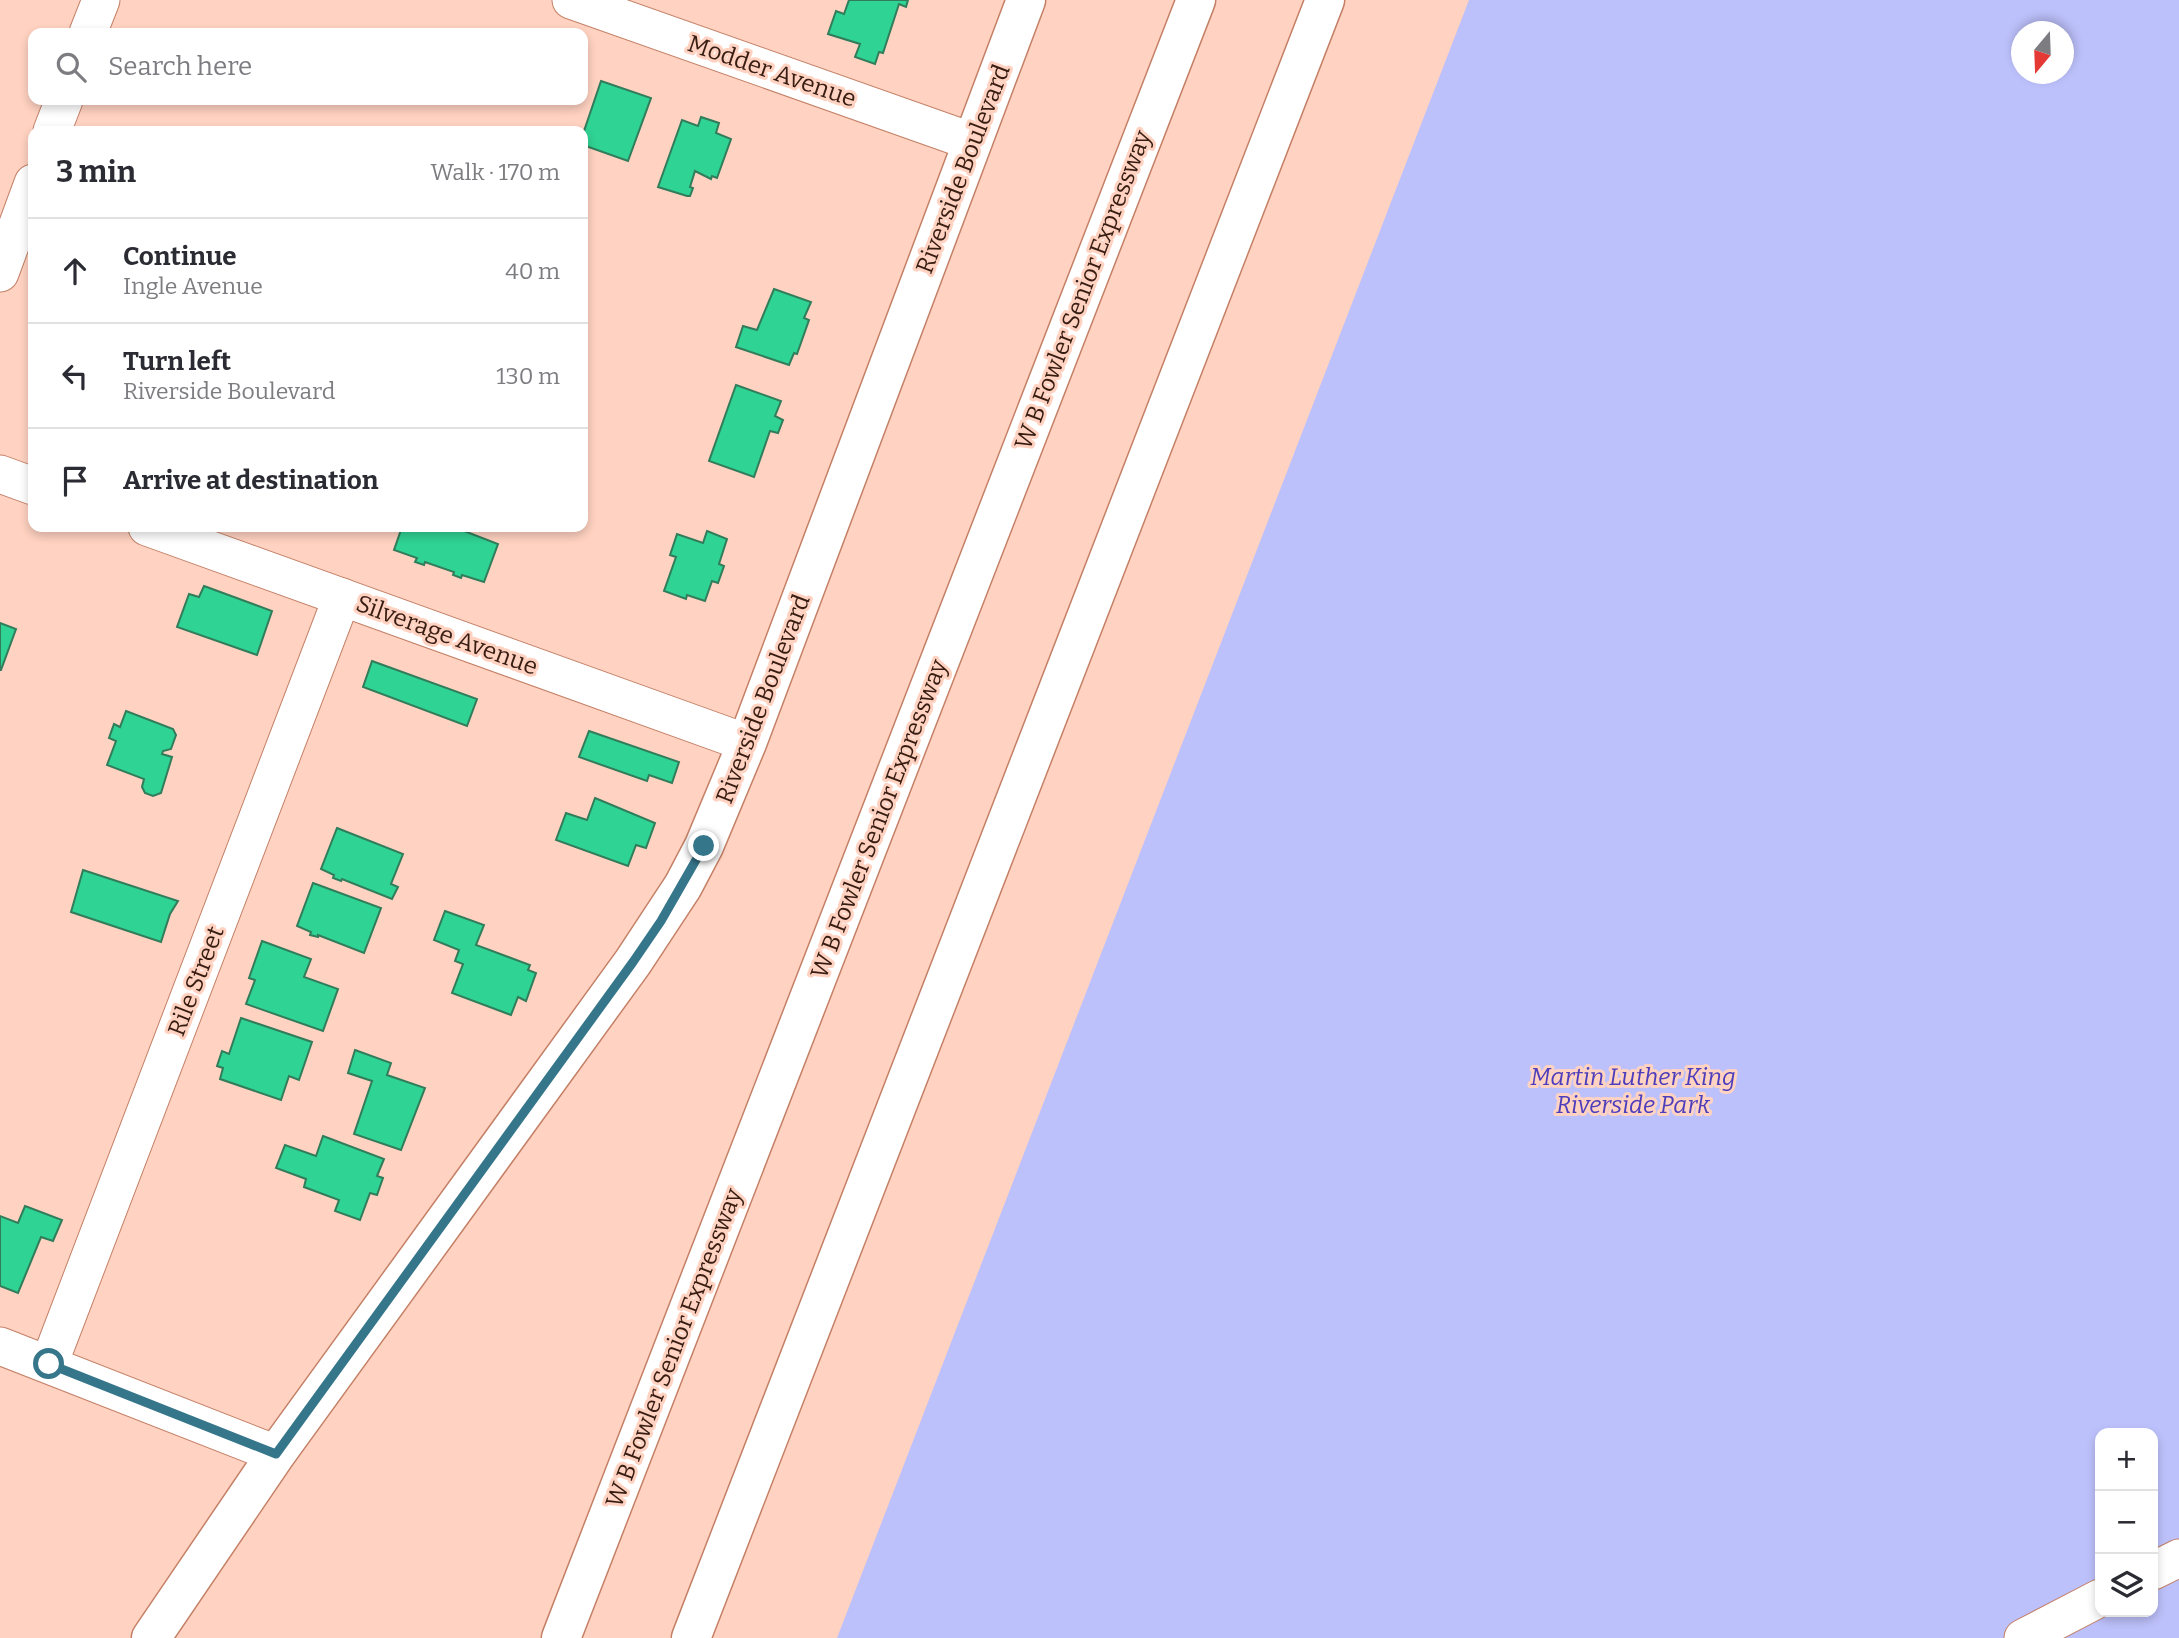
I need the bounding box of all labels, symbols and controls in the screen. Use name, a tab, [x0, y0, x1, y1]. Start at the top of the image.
north arrow	[2011, 21, 2074, 84]
search box	[28, 28, 588, 105]
street label: Modder Avenue	[684, 29, 860, 113]
icon: search	[52, 48, 90, 86]
text: Search here	[108, 51, 252, 82]
street label: Riverside Boulevard	[910, 61, 1016, 277]
street label: W B Fowler Senior Expressway	[1009, 126, 1157, 454]
text: 3 min	[56, 154, 136, 190]
text: Walk · 170 m	[431, 158, 560, 186]
text: Continue	[123, 241, 237, 272]
icon: ahead	[56, 252, 94, 290]
text: 40 m	[505, 257, 560, 285]
text: Ingle Avenue	[123, 272, 263, 300]
text: Turn left	[123, 346, 231, 377]
icon: left	[56, 357, 94, 395]
text: 130 m	[496, 362, 560, 390]
text: Riverside Boulevard	[123, 377, 335, 405]
icon: arrive	[56, 462, 94, 500]
text: Arrive at destination	[123, 465, 378, 496]
street label: Silverage Avenue	[352, 589, 542, 681]
street label: Riverside Boulevard	[710, 591, 816, 807]
street label: W B Fowler Senior Expressway	[805, 655, 953, 983]
route end	[688, 830, 719, 861]
street label: Rile Street	[162, 922, 230, 1040]
park label: Martin Luther King Riverside Park	[1530, 1063, 1736, 1119]
street label: W B Fowler Senior Expressway	[600, 1184, 748, 1512]
route start	[33, 1348, 64, 1379]
map controls	[2095, 1428, 2158, 1617]
button: +	[2095, 1428, 2158, 1491]
button: −	[2095, 1491, 2158, 1554]
button: layers	[2095, 1554, 2158, 1617]

